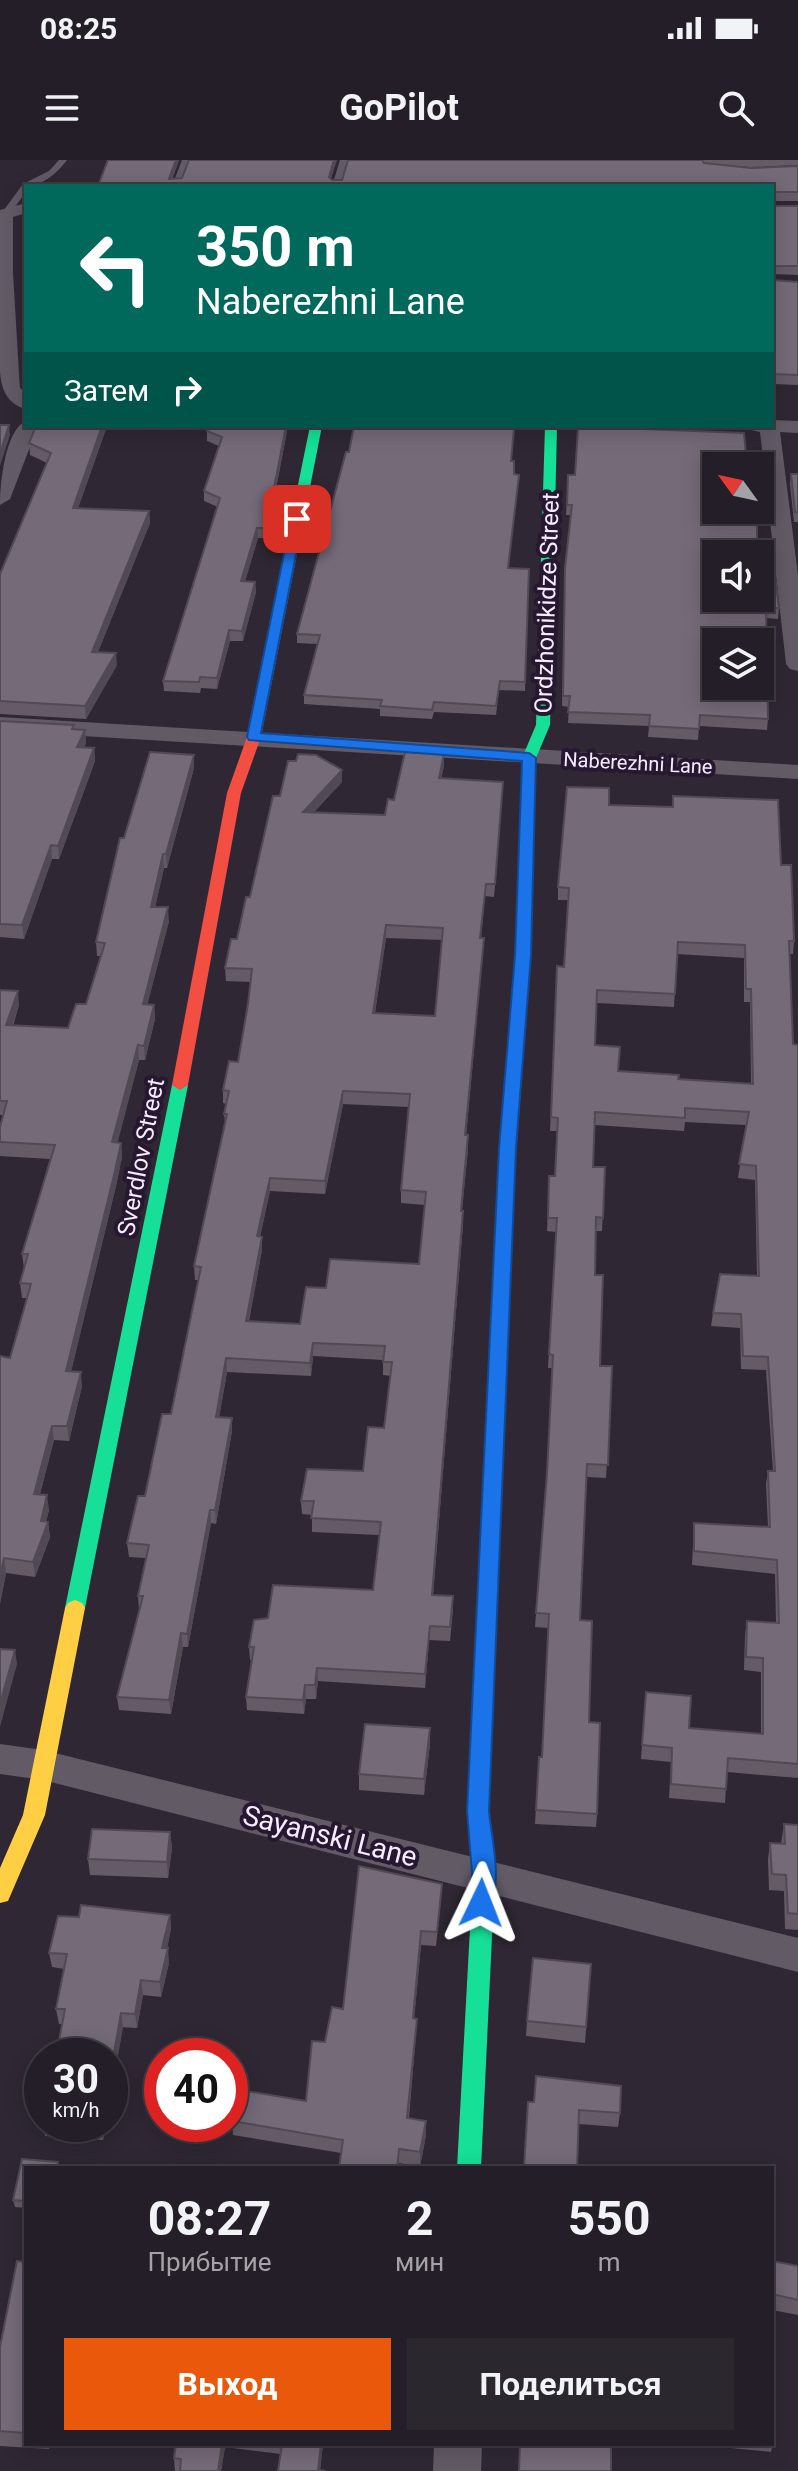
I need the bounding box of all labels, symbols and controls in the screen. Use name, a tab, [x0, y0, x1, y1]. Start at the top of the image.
text: 08:25	[40, 11, 117, 46]
icon: menu	[40, 86, 84, 130]
icon: search	[714, 86, 758, 130]
text: GoPilot	[339, 87, 459, 129]
text: 350 m	[196, 214, 355, 280]
icon: left	[64, 216, 168, 320]
text: Naberezhni Lane	[196, 281, 465, 323]
icon: right	[165, 368, 209, 412]
text: Затем	[64, 373, 149, 408]
north arrow	[702, 452, 774, 524]
map controls	[702, 452, 774, 700]
pin	[263, 485, 331, 553]
street label: Ordzhonikidze Street	[529, 492, 565, 714]
icon: arrive	[275, 497, 319, 541]
button: sound	[702, 540, 774, 612]
button: layers	[702, 628, 774, 700]
street label: Naberezhni Lane	[563, 747, 713, 779]
street label: Sverdlov Street	[112, 1076, 170, 1238]
street label: Sayanski Lane	[239, 1798, 421, 1874]
position arrow	[439, 1861, 523, 1945]
speed limit sign: 40	[144, 2038, 248, 2142]
text: 30	[53, 2056, 99, 2103]
text: km/h	[53, 2098, 99, 2122]
text: 08:27	[148, 2190, 271, 2247]
text: 2	[406, 2190, 433, 2247]
text: 550	[568, 2190, 650, 2247]
text: Прибытие	[148, 2247, 272, 2277]
text: мин	[395, 2247, 444, 2277]
text: m	[598, 2247, 621, 2277]
button: Выход	[64, 2338, 391, 2430]
button: Поделиться	[407, 2338, 734, 2430]

